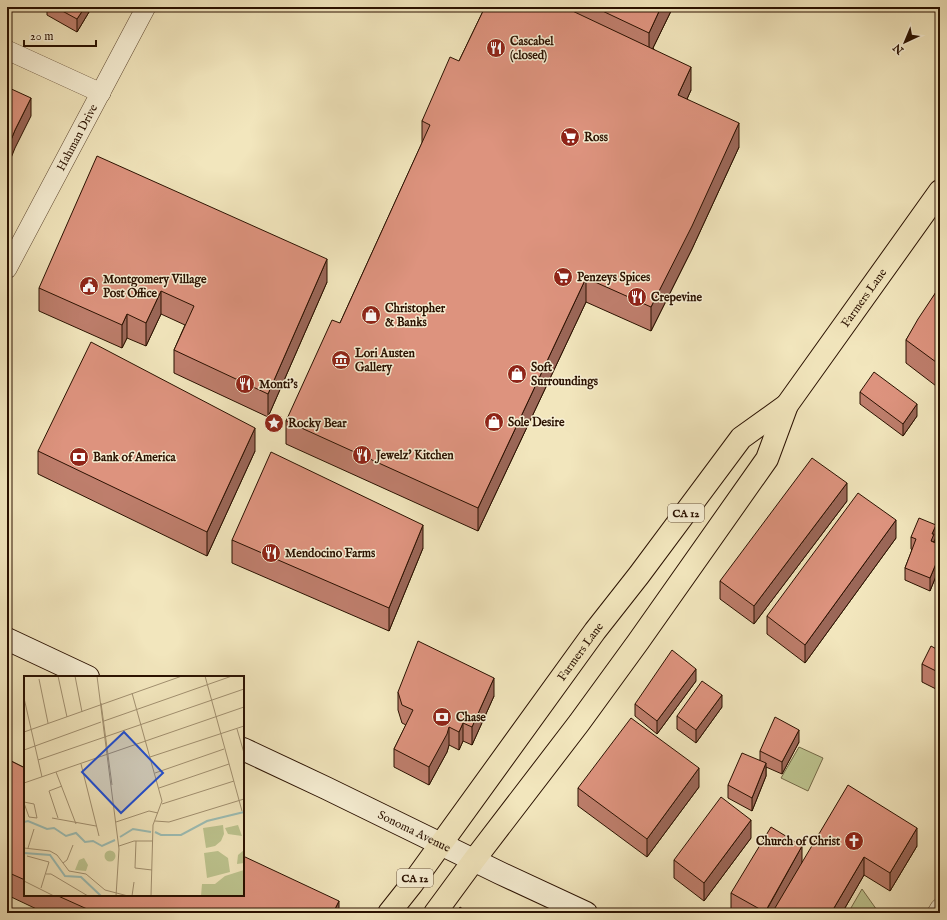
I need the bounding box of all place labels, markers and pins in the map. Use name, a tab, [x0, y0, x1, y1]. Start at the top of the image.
place label: Cascabel (closed)	[510, 34, 554, 63]
restaurant icon: Cascabel (closed)	[485, 37, 507, 59]
supermarket icon: Ross	[559, 126, 581, 148]
place label: Ross	[584, 130, 609, 145]
supermarket icon: Penzeys Spices	[552, 266, 574, 288]
place label: Penzeys Spices	[577, 270, 651, 286]
place label: Montgomery Village Post Office	[103, 272, 207, 301]
public building icon: Montgomery Village Post Office	[78, 275, 100, 297]
restaurant icon: Crepevine	[626, 286, 648, 308]
place label: Crepevine	[651, 290, 702, 306]
place label: Christopher & Banks	[385, 301, 446, 330]
shop icon: Christopher & Banks	[360, 304, 382, 326]
place label: Lori Austen Gallery	[354, 346, 415, 376]
museum icon: Lori Austen Gallery	[330, 349, 352, 371]
place label: Soft Surroundings	[531, 360, 599, 390]
shop icon: Soft Surroundings	[506, 363, 528, 385]
restaurant icon: Monti's	[234, 373, 256, 395]
place label: Monti's	[259, 377, 298, 392]
shop icon: Sole Desire	[483, 411, 505, 433]
place icon: Rocky Bear	[263, 412, 285, 434]
place label: Sole Desire	[508, 415, 565, 430]
place label: Rocky Bear	[288, 416, 347, 432]
restaurant icon: Jewelz' Kitchen	[351, 444, 373, 466]
bank icon: Bank of America	[68, 446, 90, 468]
place label: Jewelz' Kitchen	[374, 448, 454, 464]
place label: Bank of America	[93, 450, 177, 465]
restaurant icon: Mendocino Farms	[260, 542, 282, 564]
place label: Mendocino Farms	[285, 546, 376, 561]
bank icon: Chase	[431, 706, 453, 728]
place label: Chase	[456, 710, 486, 725]
church icon: Church of Christ	[843, 830, 865, 852]
place label: Church of Christ	[756, 834, 841, 849]

